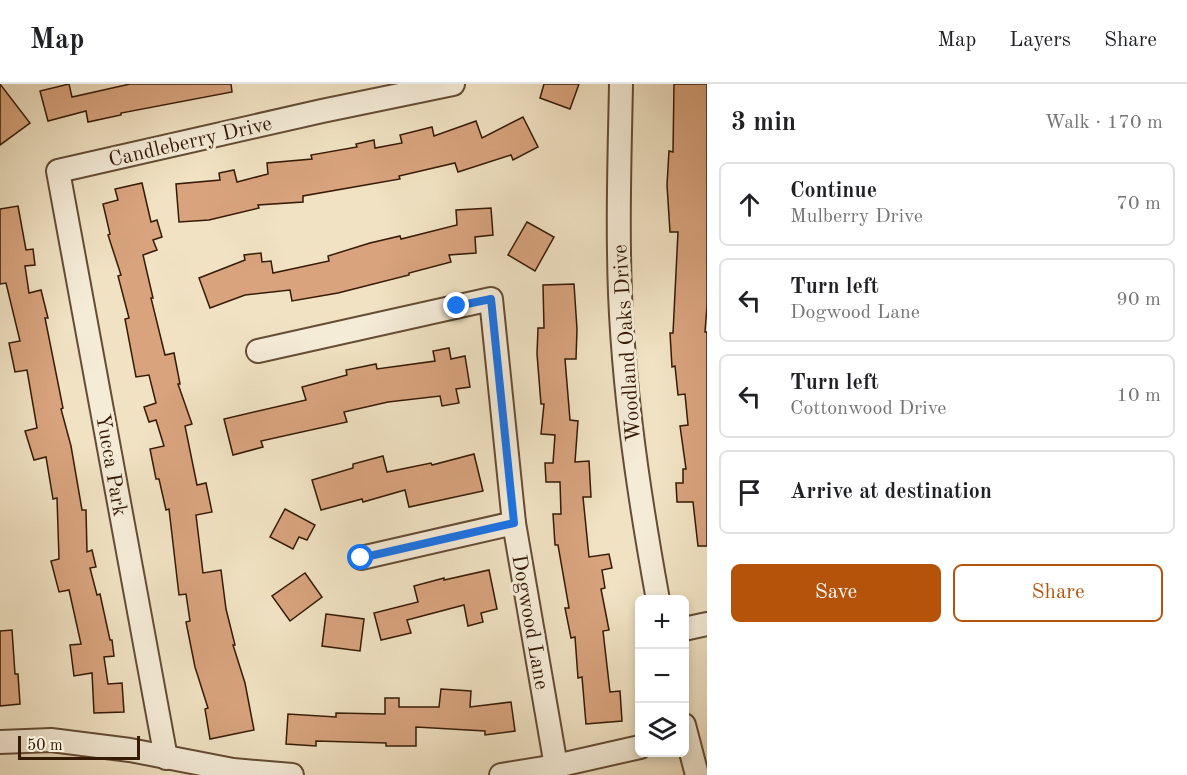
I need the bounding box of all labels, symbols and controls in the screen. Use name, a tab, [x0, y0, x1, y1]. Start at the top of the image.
text: Map	[30, 27, 84, 55]
text: Map	[937, 30, 976, 51]
text: Layers	[1009, 30, 1071, 51]
text: Share	[1104, 30, 1157, 51]
text: 3 min	[731, 110, 796, 136]
street label: Candleberry Drive	[107, 113, 274, 171]
text: Walk · 170 m	[1044, 113, 1163, 133]
text: Continue	[790, 180, 877, 202]
icon: ahead	[733, 188, 766, 221]
text: 70 m	[1116, 194, 1161, 214]
text: Mulberry Drive	[790, 207, 923, 227]
street label: Woodland Oaks Drive	[610, 243, 645, 442]
text: Turn left	[790, 276, 879, 298]
icon: left	[733, 284, 766, 317]
text: 90 m	[1116, 290, 1161, 310]
route end	[443, 292, 469, 318]
text: Dogwood Lane	[790, 303, 920, 323]
text: Turn left	[790, 372, 879, 394]
icon: left	[733, 380, 766, 413]
text: 10 m	[1116, 386, 1161, 406]
text: Cottonwood Drive	[790, 399, 947, 419]
street label: Yucca Park	[91, 412, 130, 518]
icon: arrive	[733, 476, 766, 509]
text: Arrive at destination	[790, 481, 992, 503]
route start	[347, 544, 373, 570]
street label: Dogwood Lane	[507, 553, 552, 691]
button: Save	[731, 564, 941, 622]
button: Share	[953, 564, 1163, 622]
map controls	[635, 595, 689, 757]
button: +	[635, 595, 689, 649]
button: −	[635, 649, 689, 703]
button: layers	[635, 703, 689, 757]
scale bar	[18, 733, 140, 760]
text: 50 m	[27, 738, 63, 754]

